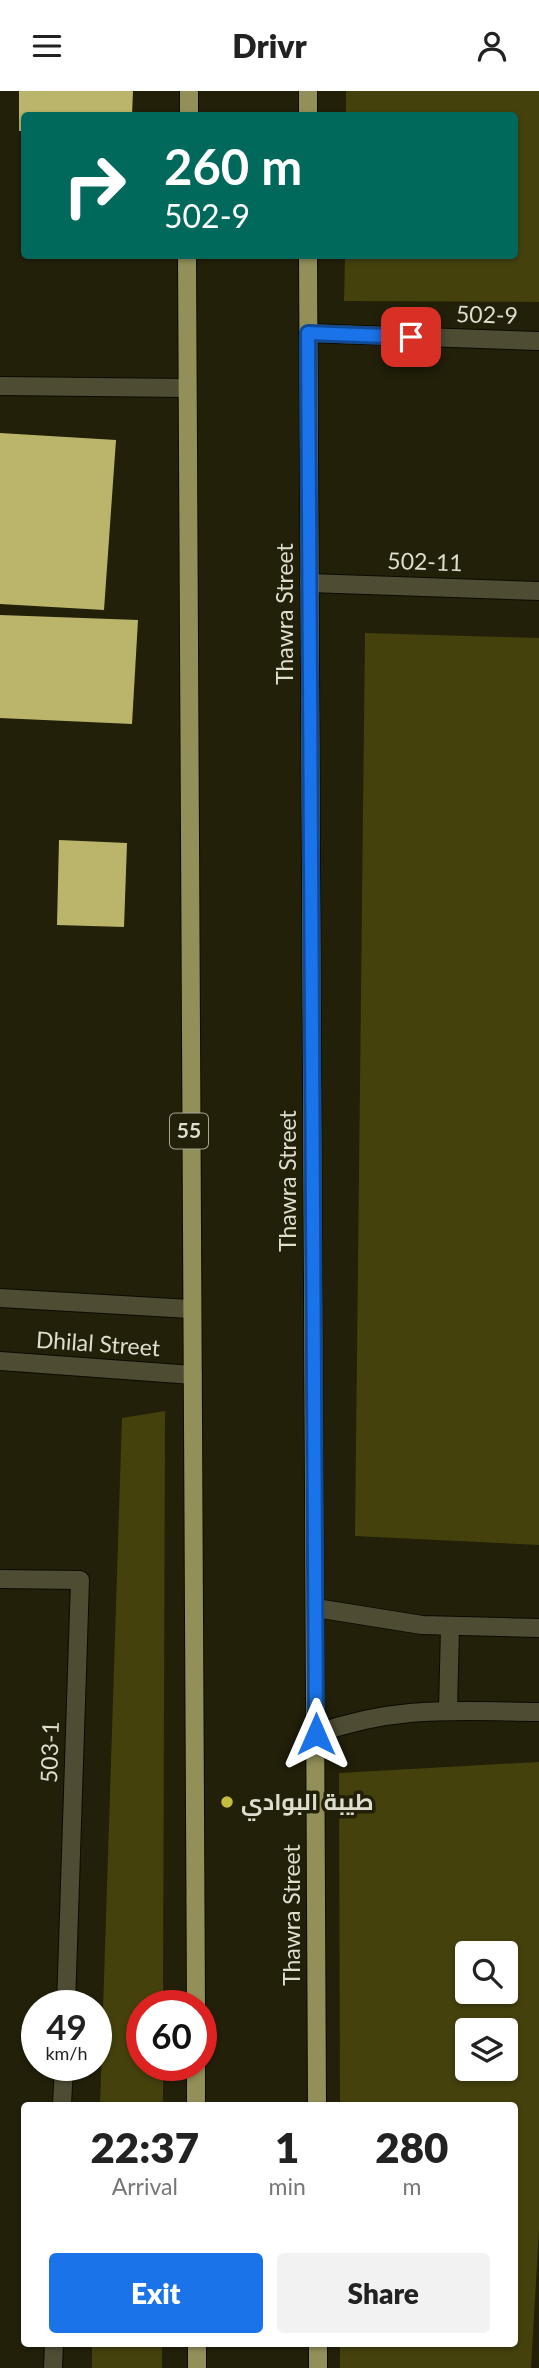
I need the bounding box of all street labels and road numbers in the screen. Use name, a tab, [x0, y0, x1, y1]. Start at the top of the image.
street label: 502-9	[456, 299, 518, 329]
street label: Thawra Street	[270, 542, 298, 685]
street label: 502-11	[387, 546, 463, 576]
street label: Thawra Street	[273, 1109, 301, 1252]
road number: 55	[170, 1114, 208, 1149]
street label: Dhilal Street	[35, 1325, 162, 1361]
street label: 503-1	[34, 1721, 64, 1783]
street label: Thawra Street	[277, 1843, 305, 1986]

